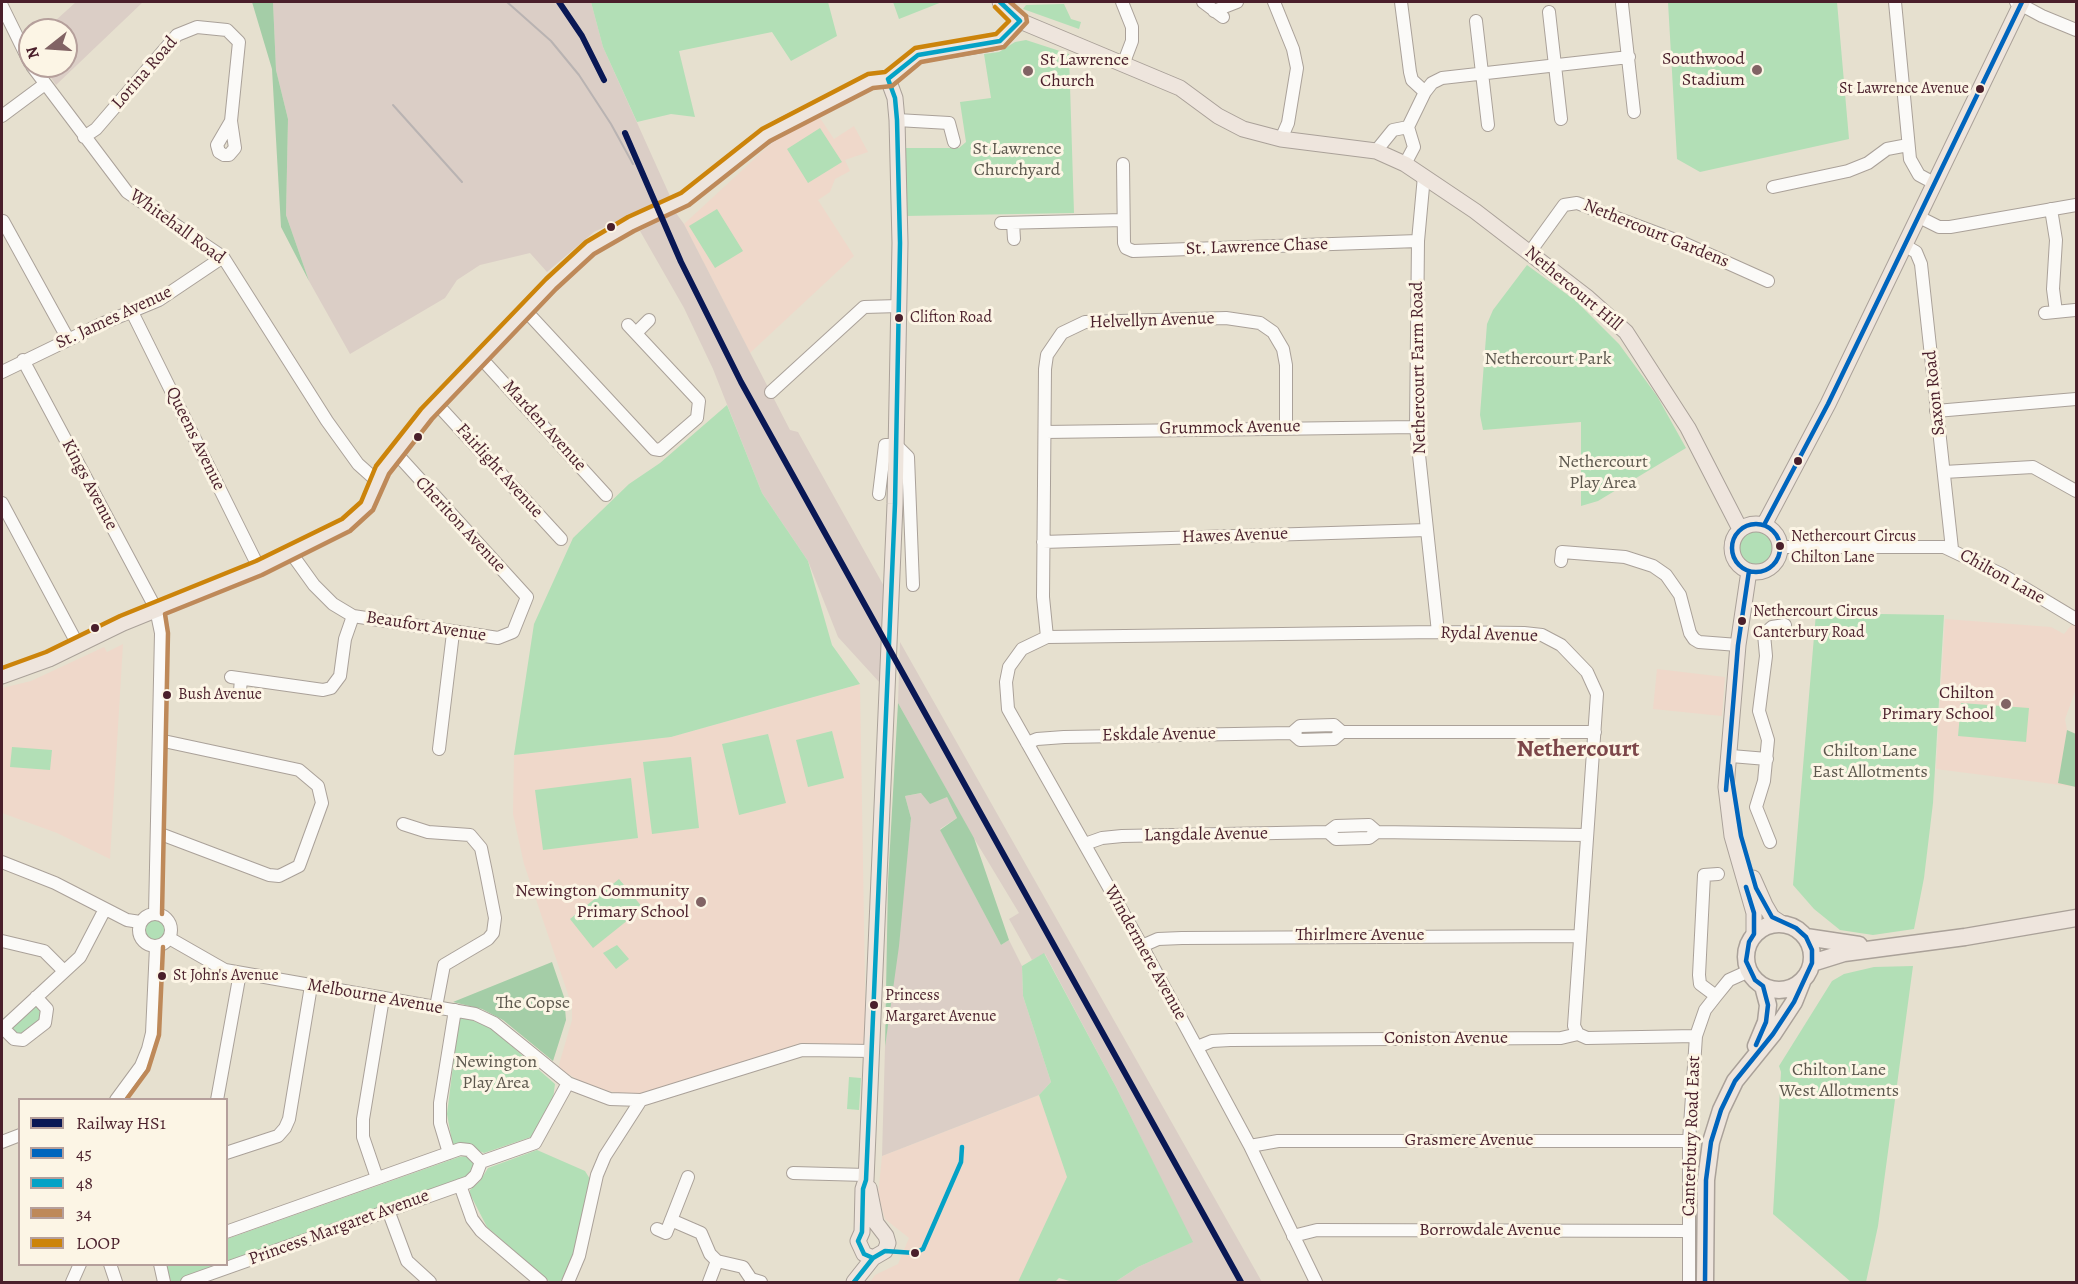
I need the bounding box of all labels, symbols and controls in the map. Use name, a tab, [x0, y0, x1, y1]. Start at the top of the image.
north arrow	[18, 18, 78, 78]
street label: Lorina Road	[108, 32, 182, 114]
text: N	[20, 44, 45, 61]
place label: Southwood Stadium	[1662, 49, 1745, 92]
place label: St Lawrence Church	[1040, 50, 1129, 92]
marker: Southwood Stadium	[1750, 63, 1764, 77]
marker: St Lawrence Church	[1021, 64, 1035, 78]
place label: St Lawrence Avenue	[1839, 79, 1969, 99]
marker: St Lawrence Avenue	[1974, 83, 1986, 95]
park label: St Lawrence Churchyard	[973, 139, 1061, 182]
street label: Whitehall Road	[125, 185, 229, 269]
street label: Nethercourt Gardens	[1580, 195, 1732, 273]
unlabelled marker	[605, 221, 617, 233]
street label: St. Lawrence Chase	[1185, 234, 1329, 260]
street label: Nethercourt Hill	[1520, 242, 1626, 336]
street label: Nethercourt Farm Road	[1407, 281, 1431, 455]
street label: St. James Avenue	[52, 282, 176, 354]
place label: Clifton Road	[910, 308, 992, 328]
street label: Helvellyn Avenue	[1089, 308, 1215, 334]
marker: Clifton Road	[893, 312, 905, 324]
park label: Nethercourt Park	[1484, 349, 1612, 371]
street label: Saxon Road	[1920, 349, 1950, 437]
street label: Marden Avenue	[498, 376, 590, 476]
street label: Queens Avenue	[161, 384, 229, 494]
street label: Grummock Avenue	[1159, 416, 1301, 440]
street label: Fairlight Avenue	[451, 419, 547, 523]
unlabelled marker	[412, 431, 424, 443]
street label: Kings Avenue	[56, 436, 122, 534]
park label: Nethercourt Play Area	[1558, 452, 1648, 494]
unlabelled marker	[1792, 455, 1804, 467]
street label: Cheriton Avenue	[410, 473, 510, 577]
street label: Hawes Avenue	[1182, 523, 1288, 549]
place label: Nethercourt Circus Chilton Lane	[1791, 527, 1916, 565]
marker: Nethercourt Circus Chilton Lane	[1774, 540, 1786, 552]
street label: Chilton Lane	[1956, 545, 2048, 609]
place label: Nethercourt Circus Canterbury Road	[1753, 602, 1878, 640]
street label: Beaufort Avenue	[364, 607, 488, 647]
marker: Nethercourt Circus Canterbury Road	[1736, 615, 1748, 627]
unlabelled marker	[89, 622, 101, 634]
street label: Rydal Avenue	[1440, 622, 1538, 648]
place label: Chilton Primary School	[1881, 683, 1994, 726]
place label: Bush Avenue	[178, 685, 262, 705]
marker: Bush Avenue	[161, 689, 173, 701]
marker: Chilton Primary School	[1999, 697, 2013, 711]
street label: Eskdale Avenue	[1102, 723, 1216, 747]
district label: Nethercourt	[1516, 736, 1640, 764]
park label: Chilton Lane East Allotments	[1812, 741, 1928, 783]
street label: Langdale Avenue	[1144, 823, 1268, 847]
place label: Newington Community Primary School	[515, 881, 689, 924]
street label: Windermere Avenue	[1099, 882, 1191, 1024]
marker: Newington Community Primary School	[694, 895, 708, 909]
street label: Thirlmere Avenue	[1295, 925, 1425, 947]
place label: St John's Avenue	[173, 966, 279, 986]
marker: St John's Avenue	[156, 970, 168, 982]
street label: Melbourne Avenue	[306, 974, 444, 1020]
place label: Princess Margaret Avenue	[885, 986, 996, 1024]
park label: The Copse	[496, 993, 570, 1015]
marker: Princess Margaret Avenue	[868, 999, 880, 1011]
street label: Coniston Avenue	[1384, 1028, 1508, 1050]
park label: Newington Play Area	[455, 1052, 537, 1094]
street label: Canterbury Road East	[1678, 1055, 1706, 1217]
park label: Chilton Lane West Allotments	[1779, 1060, 1899, 1102]
legend	[18, 1098, 228, 1266]
text: Railway HS1	[76, 1111, 166, 1135]
street label: Grasmere Avenue	[1405, 1130, 1533, 1152]
text: 45	[76, 1141, 92, 1165]
text: 48	[76, 1171, 93, 1195]
street label: Princess Margaret Avenue	[246, 1185, 432, 1271]
text: 34	[76, 1201, 92, 1225]
street label: Borrowdale Avenue	[1419, 1220, 1561, 1242]
text: LOOP	[76, 1231, 120, 1255]
unlabelled marker	[909, 1247, 921, 1259]

